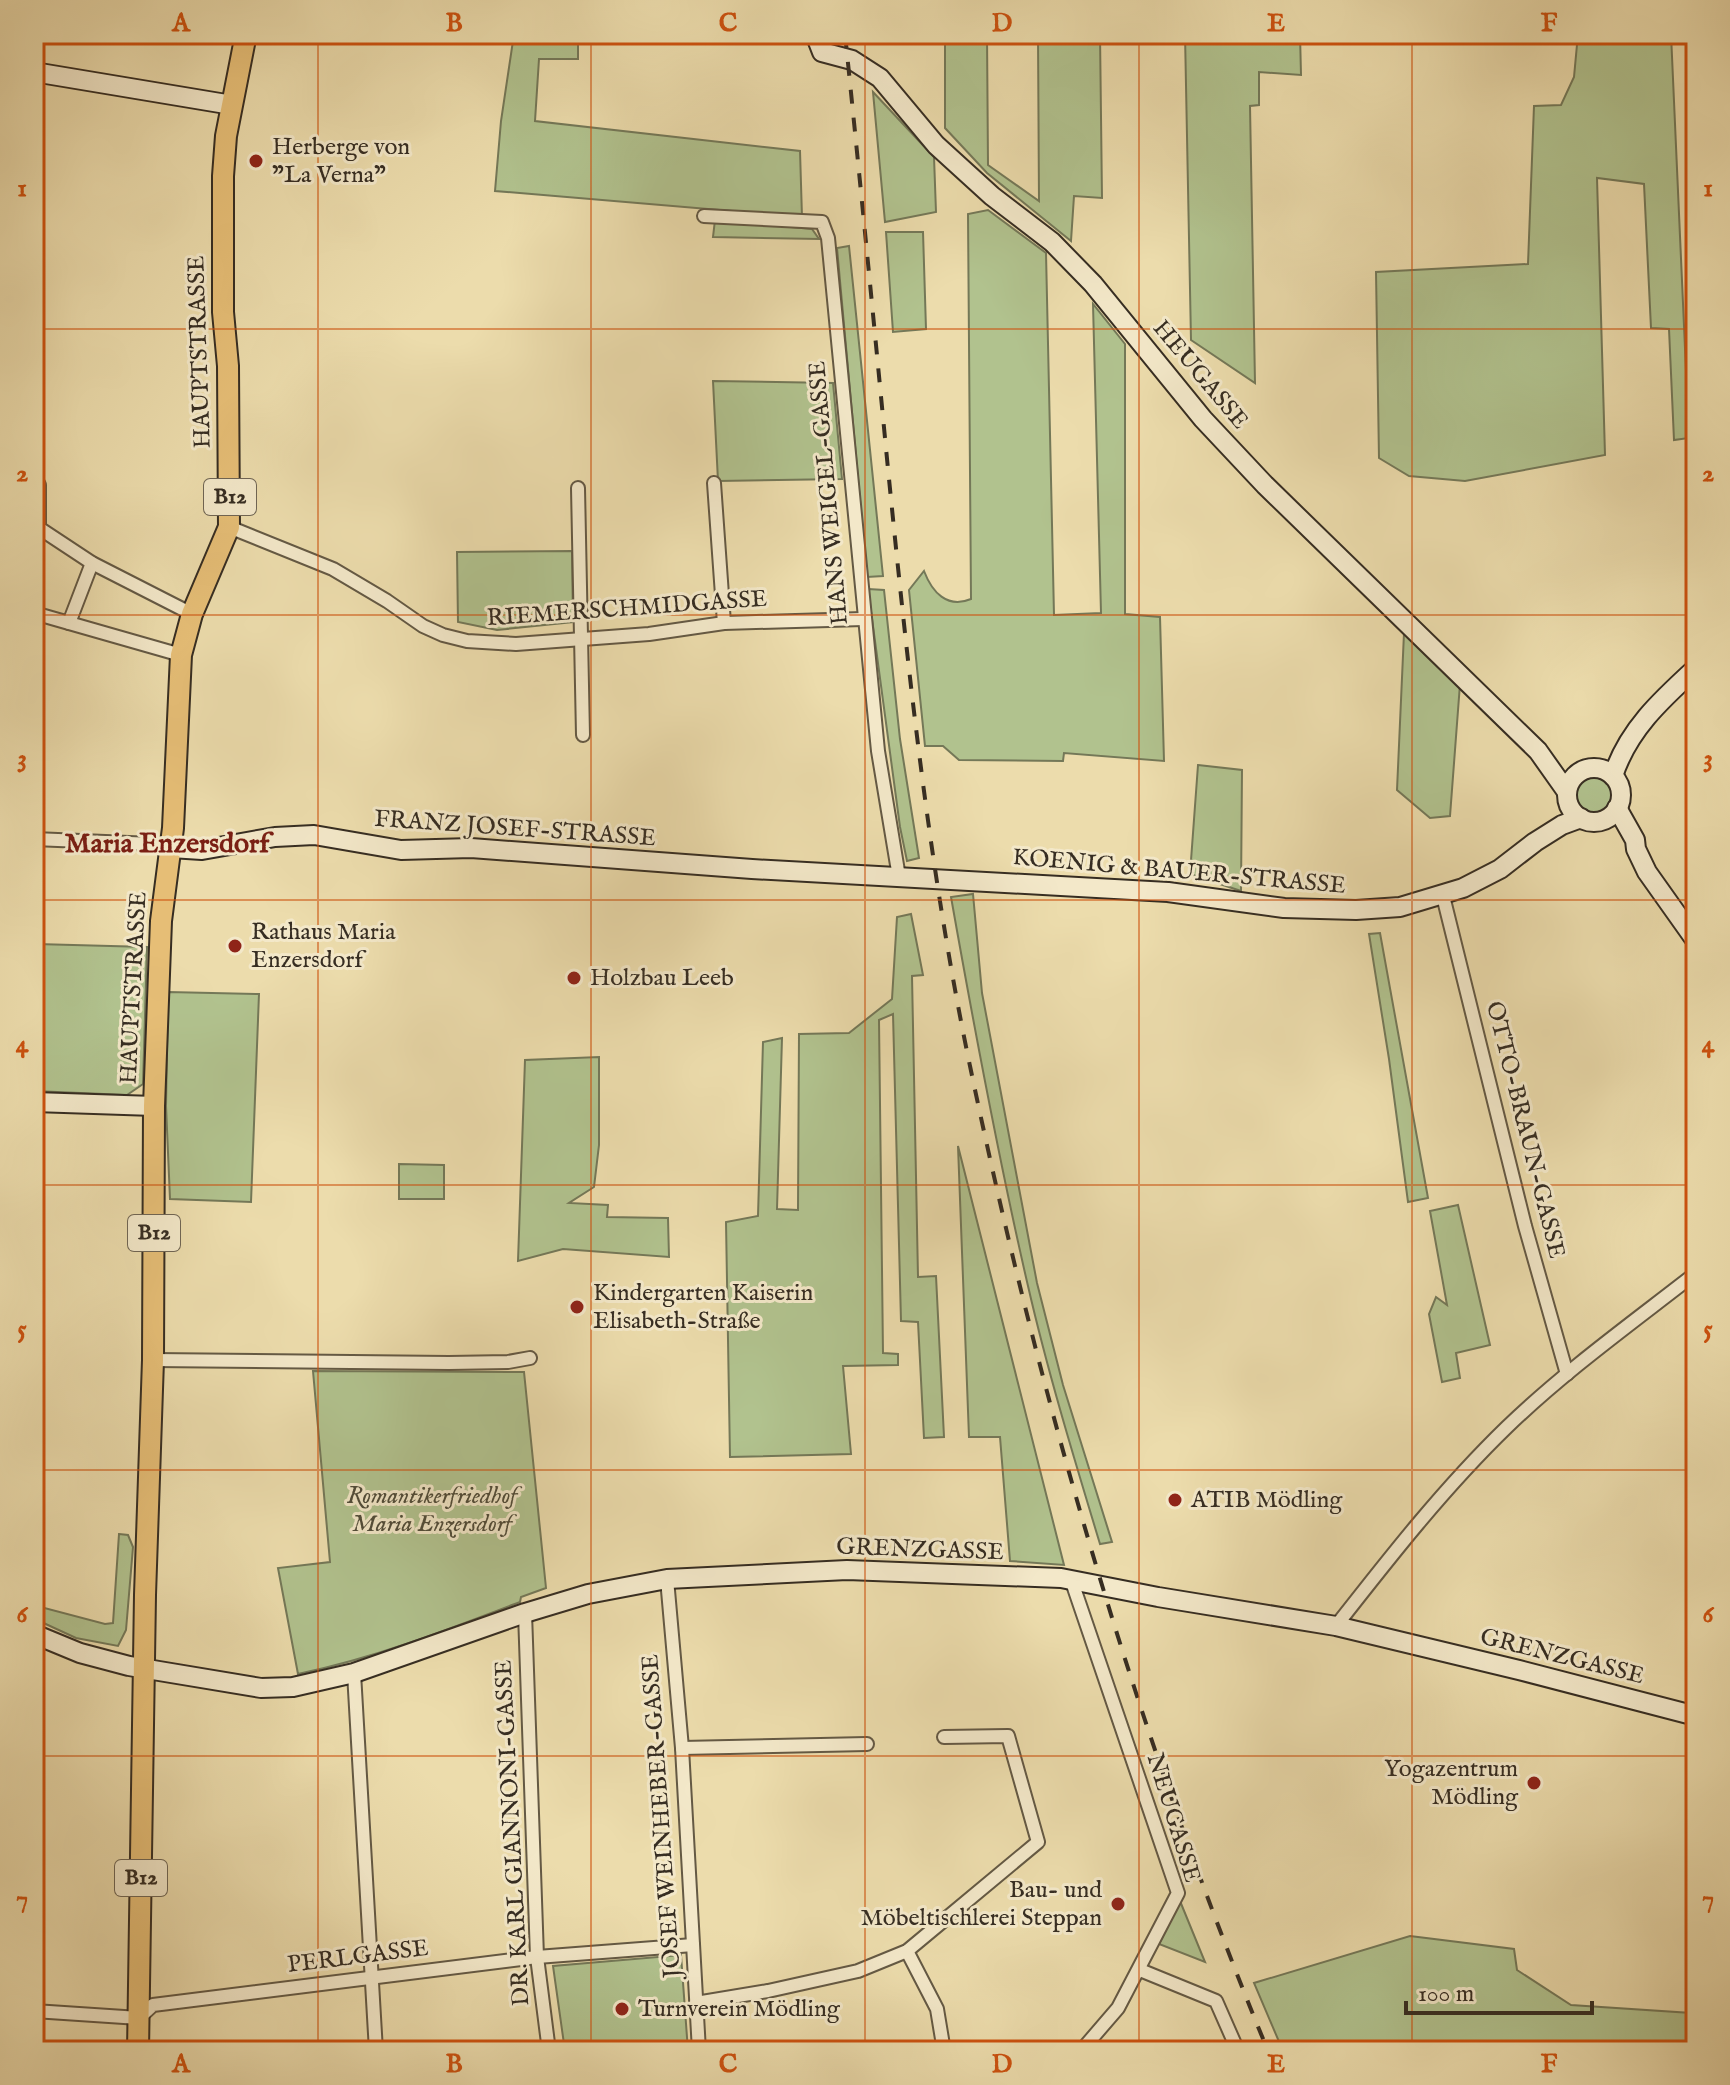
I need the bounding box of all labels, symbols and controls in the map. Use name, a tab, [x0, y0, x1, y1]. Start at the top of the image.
text: A	[171, 7, 191, 40]
text: B	[445, 7, 463, 40]
text: C	[719, 7, 738, 40]
text: D	[992, 7, 1013, 40]
text: E	[1267, 7, 1285, 40]
text: F	[1541, 7, 1558, 40]
place label: Herberge von "La Verna"	[272, 132, 410, 191]
marker: Herberge von "La Verna"	[247, 152, 265, 170]
text: 1	[17, 172, 27, 205]
text: 1	[1703, 172, 1713, 205]
street label: HAUPTSTRASSE	[181, 255, 219, 449]
street label: HEUGASSE	[1145, 314, 1255, 436]
street label: HANS WEIGEL-GASSE	[802, 360, 856, 626]
text: 2	[16, 457, 28, 490]
text: 2	[1702, 457, 1714, 490]
road number: B12	[204, 479, 256, 515]
street label: RIEMERSCHMIDGASSE	[486, 584, 768, 634]
text: 3	[17, 742, 27, 775]
text: 3	[1703, 742, 1713, 775]
street label: FRANZ JOSEF-STRASSE	[373, 804, 657, 854]
district label: Maria Enzersdorf	[64, 827, 274, 862]
street label: KOENIG & BAUER-STRASSE	[1011, 842, 1347, 902]
street label: HAUPTSTRASSE	[113, 891, 155, 1085]
place label: Rathaus Maria Enzersdorf	[251, 917, 396, 976]
marker: Rathaus Maria Enzersdorf	[226, 937, 244, 955]
place label: Holzbau Leeb	[590, 963, 734, 994]
marker: Holzbau Leeb	[565, 969, 583, 987]
street label: OTTO-BRAUN-GASSE	[1478, 998, 1572, 1262]
text: 4	[16, 1028, 30, 1061]
text: 4	[1702, 1028, 1716, 1061]
road number: B12	[128, 1215, 180, 1251]
place label: Kindergarten Kaiserin Elisabeth-Straße	[593, 1278, 814, 1337]
marker: Kindergarten Kaiserin Elisabeth-Straße	[568, 1298, 586, 1316]
text: 5	[17, 1313, 27, 1346]
text: 5	[1703, 1313, 1713, 1346]
park label: Romantikerfriedhof Maria Enzersdorf	[347, 1481, 523, 1540]
place label: ATIB Mödling	[1190, 1485, 1343, 1516]
marker: ATIB Mödling	[1166, 1491, 1184, 1509]
street label: GRENZGASSE	[836, 1532, 1004, 1568]
text: 6	[17, 1598, 29, 1631]
text: 6	[1703, 1598, 1715, 1631]
street label: GRENZGASSE	[1477, 1622, 1647, 1692]
street label: JOSEF WEINHEBER-GASSE	[635, 1653, 689, 1982]
street label: DR. KARL GIANNONI-GASSE	[488, 1659, 538, 2007]
street label: NEUGASSE	[1139, 1750, 1207, 1886]
place label: Yogazentrum Mödling	[1384, 1754, 1519, 1813]
marker: Yogazentrum Mödling	[1525, 1774, 1543, 1792]
road number: B12	[115, 1860, 167, 1896]
place label: Bau- und Möbeltischlerei Steppan	[860, 1875, 1102, 1934]
text: 7	[16, 1883, 28, 1916]
text: 7	[1702, 1883, 1714, 1916]
marker: Bau- und Möbeltischlerei Steppan	[1109, 1895, 1127, 1913]
street label: PERLGASSE	[286, 1933, 430, 1981]
scale bar	[1406, 1965, 1592, 2015]
text: 100 m	[1418, 1979, 1474, 2010]
place label: Turnverein Mödling	[638, 1994, 841, 2025]
marker: Turnverein Mödling	[613, 2000, 631, 2018]
text: A	[171, 2048, 191, 2081]
text: B	[445, 2048, 463, 2081]
text: C	[719, 2048, 738, 2081]
text: D	[992, 2048, 1013, 2081]
text: E	[1267, 2048, 1285, 2081]
text: F	[1541, 2048, 1558, 2081]

